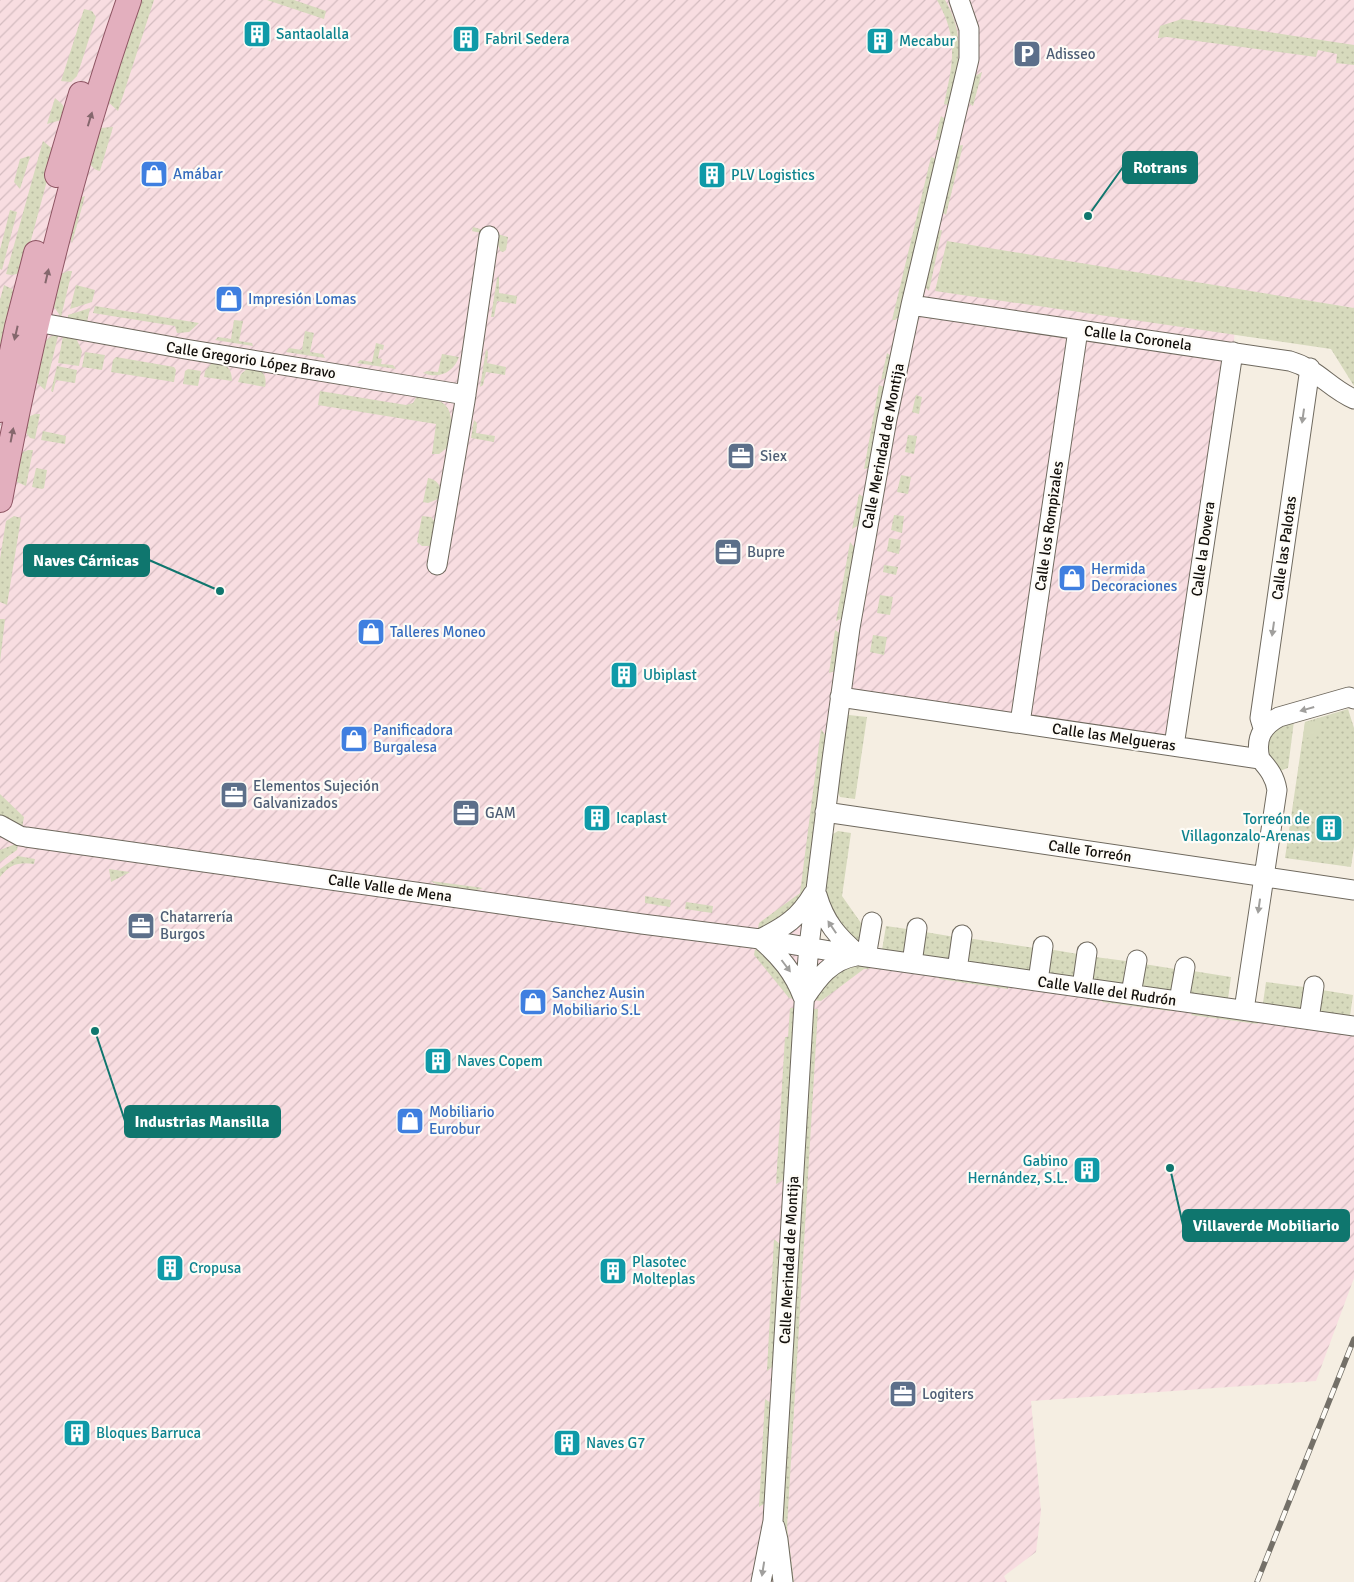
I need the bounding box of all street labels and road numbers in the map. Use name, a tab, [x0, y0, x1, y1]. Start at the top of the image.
street label: Calle la Coronela	[1083, 322, 1193, 354]
street label: Calle Gregorio López Bravo	[165, 338, 337, 382]
street label: Calle Merindad de Montija	[858, 362, 908, 530]
street label: Calle los Rompizales	[1031, 459, 1067, 592]
street label: Calle las Palotas	[1268, 494, 1300, 601]
street label: Calle la Dovera	[1187, 500, 1219, 598]
street label: Calle las Melgueras	[1051, 719, 1178, 755]
street label: Calle Torreón	[1047, 836, 1133, 866]
street label: Calle Valle de Mena	[327, 870, 453, 906]
street label: Calle Valle del Rudrón	[1036, 972, 1178, 1010]
street label: Calle Merindad de Montija	[776, 1175, 802, 1345]

